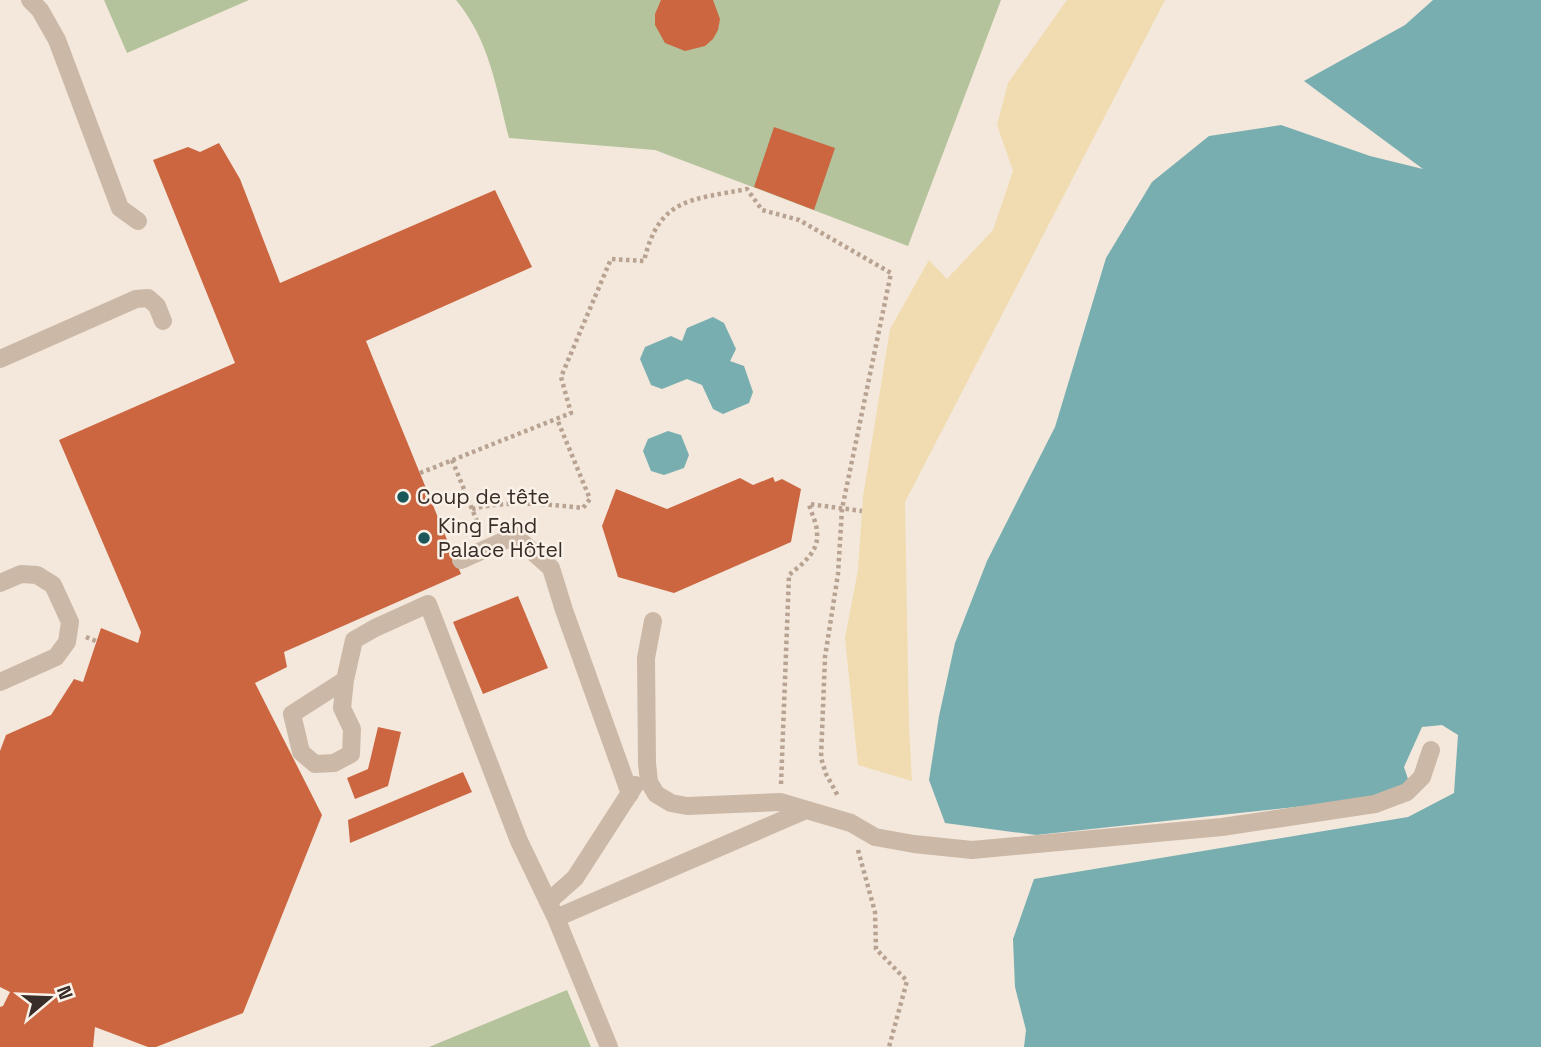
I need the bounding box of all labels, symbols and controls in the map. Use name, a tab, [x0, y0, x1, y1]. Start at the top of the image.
place label: Coup de tête	[417, 483, 550, 510]
marker: Coup de tête	[395, 489, 411, 505]
place label: King Fahd Palace Hôtel	[438, 512, 563, 563]
marker: King Fahd Palace Hôtel	[416, 530, 432, 546]
north arrow	[14, 963, 84, 1033]
text: N	[51, 983, 78, 1003]

